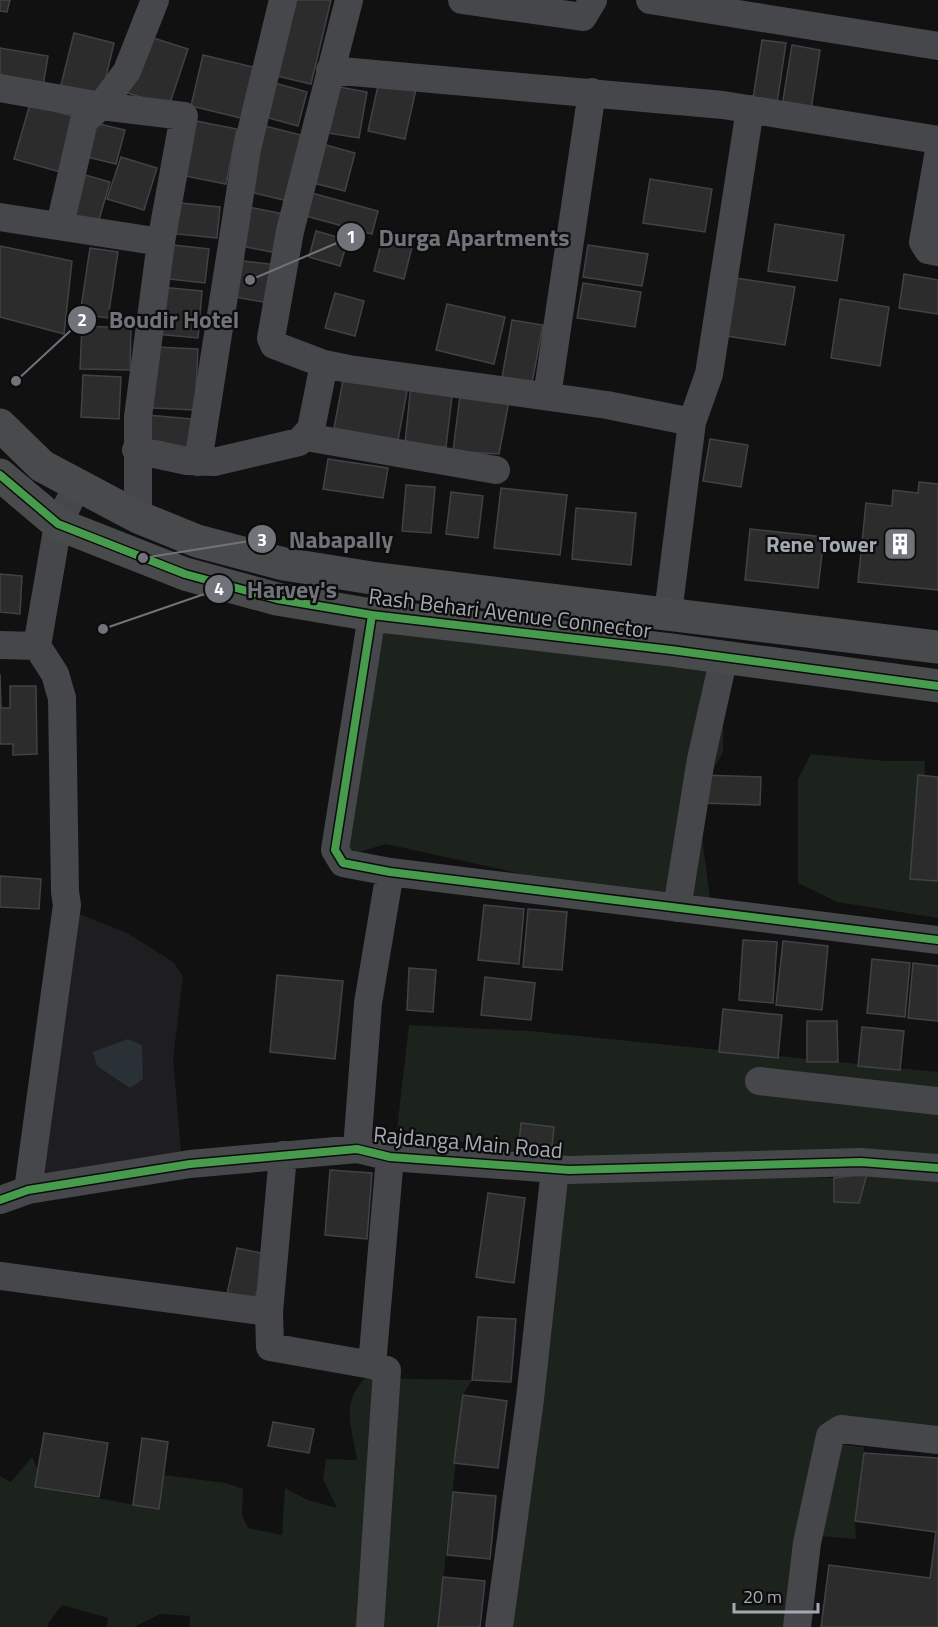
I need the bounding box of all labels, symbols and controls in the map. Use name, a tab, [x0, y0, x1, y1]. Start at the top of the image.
callout: Durga Apartments	[336, 216, 581, 258]
text: Durga Apartments	[378, 219, 570, 255]
text: 1	[346, 223, 356, 250]
callout: Boudir Hotel	[67, 299, 251, 341]
text: Boudir Hotel	[109, 301, 239, 337]
text: 2	[77, 306, 87, 333]
callout: Nabapally	[247, 518, 406, 560]
text: Nabapally	[289, 521, 393, 557]
text: 3	[257, 526, 267, 553]
building icon: Rene Tower	[882, 526, 918, 562]
place label: Rene Tower	[766, 527, 877, 561]
callout: Harvey's	[204, 568, 349, 610]
text: Harvey's	[247, 571, 337, 607]
text: 4	[214, 575, 224, 602]
street label: Rash Behari Avenue Connector	[367, 579, 654, 647]
street label: Rajdanga Main Road	[372, 1117, 564, 1167]
scale bar	[734, 1576, 818, 1614]
text: 20 m	[743, 1583, 782, 1610]

